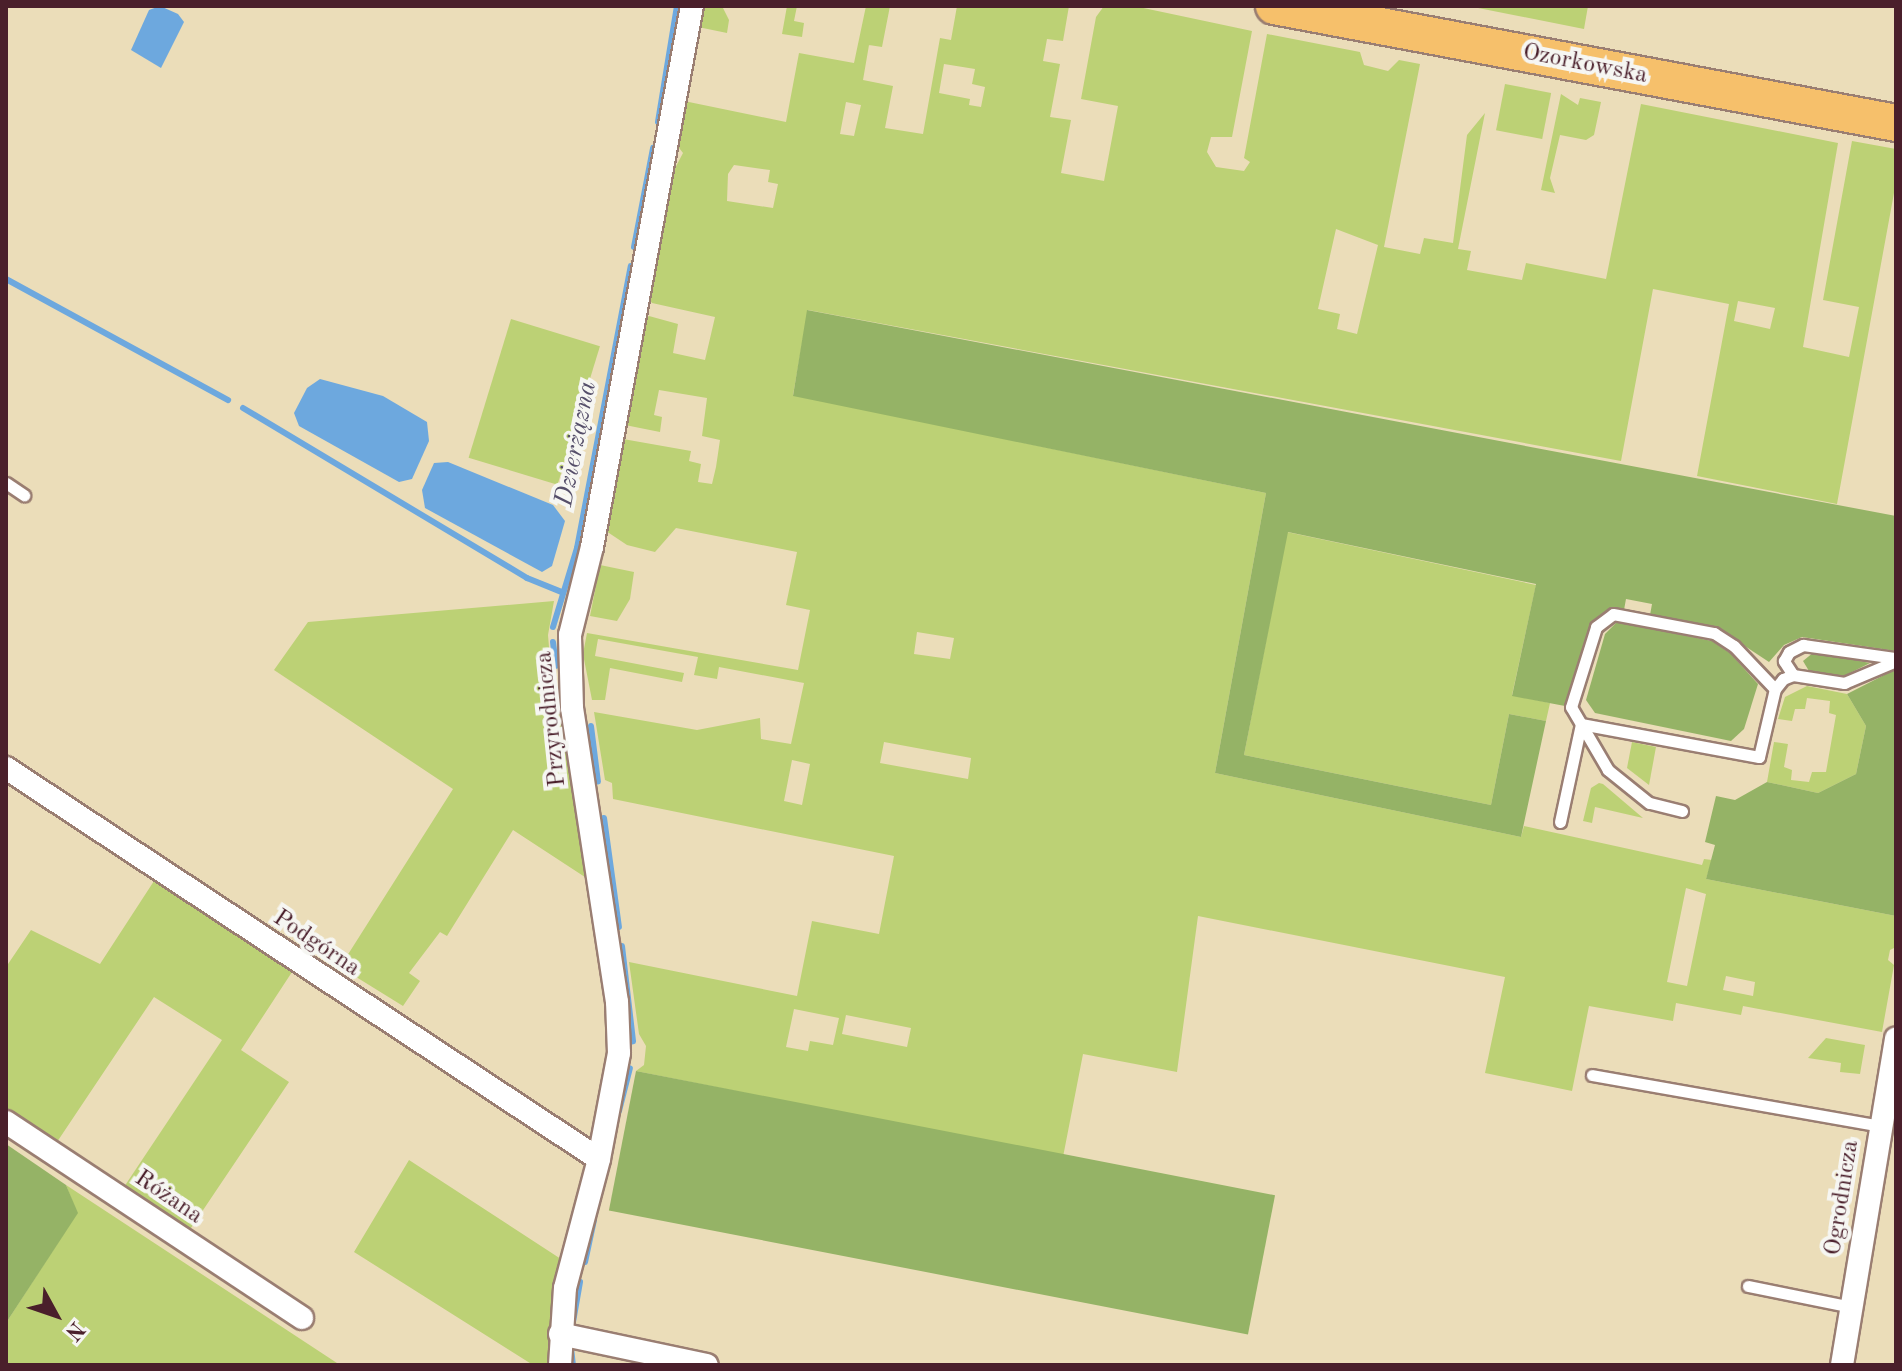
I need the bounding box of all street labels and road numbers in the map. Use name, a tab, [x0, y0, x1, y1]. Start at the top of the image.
street label: Ozorkowska	[1520, 39, 1650, 91]
street label: Przyrodnicza	[531, 650, 573, 788]
street label: Podgórna	[267, 904, 365, 984]
street label: Ogrodnicza	[1820, 1138, 1866, 1258]
street label: Różana	[128, 1165, 208, 1231]

